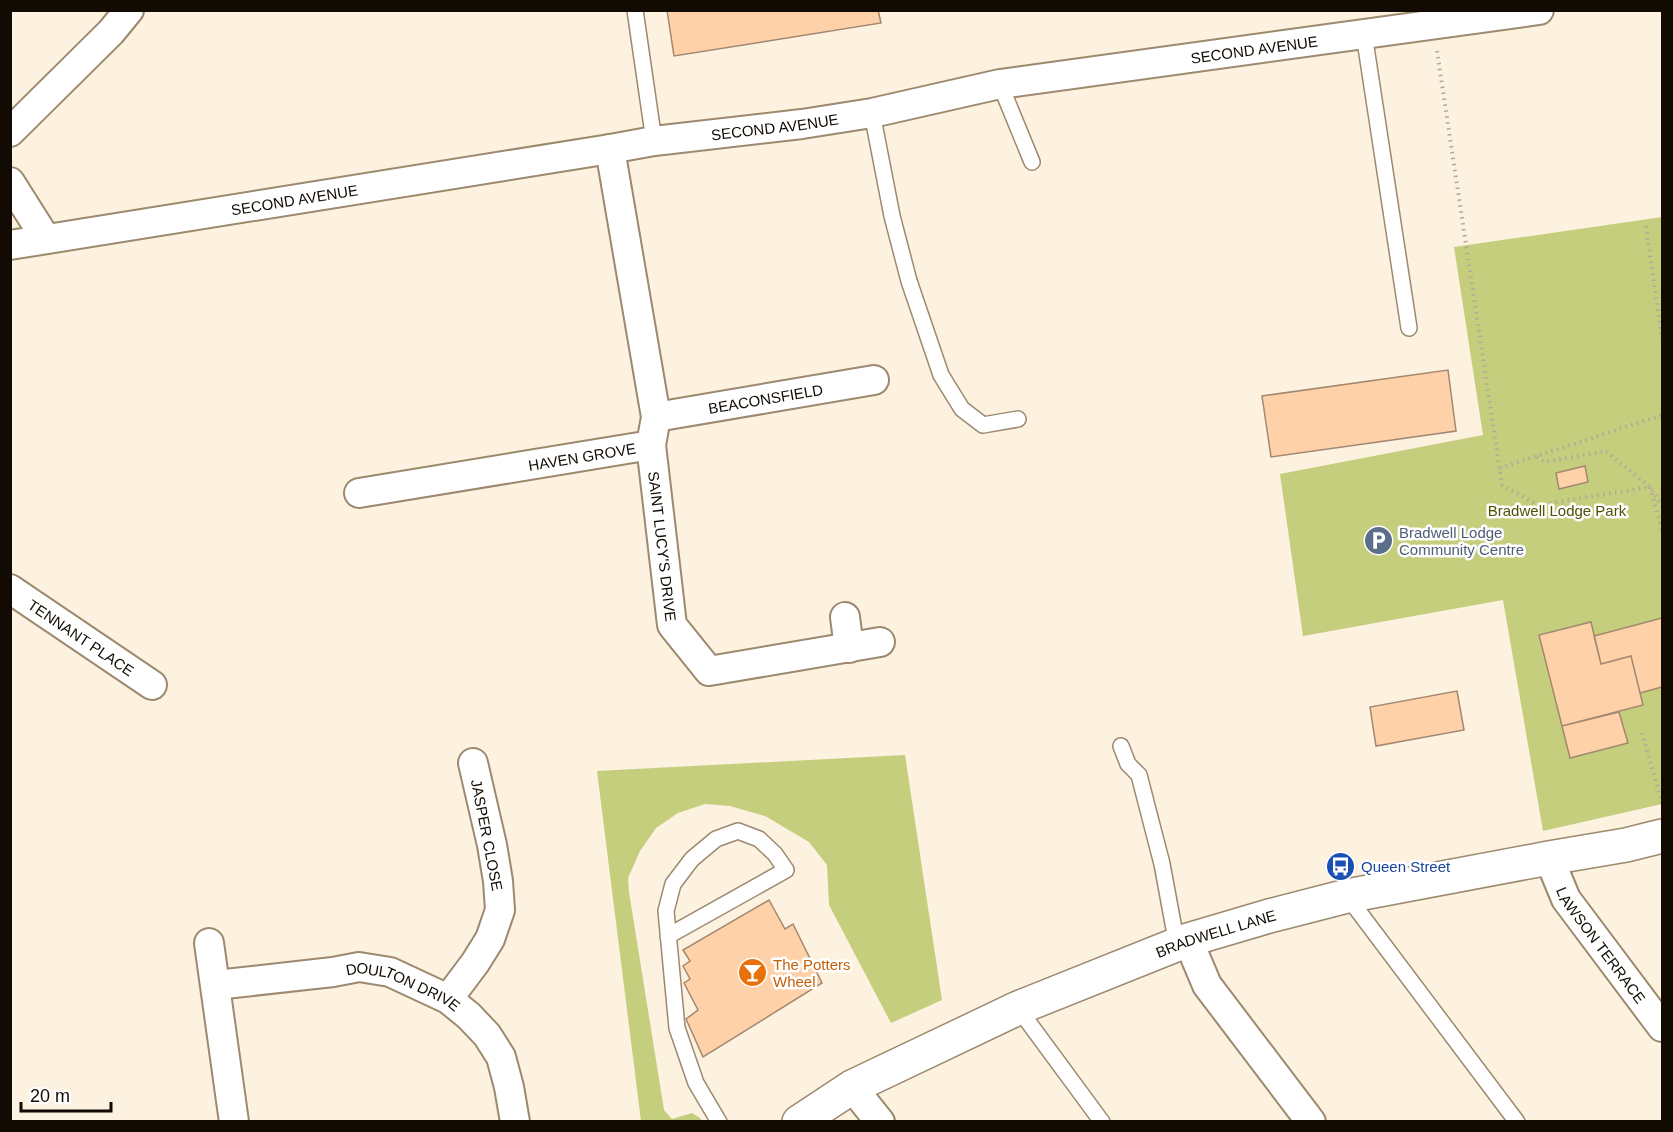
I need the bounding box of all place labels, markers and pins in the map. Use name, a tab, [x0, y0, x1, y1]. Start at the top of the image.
place label: Bradwell Lodge Community Centre	[1399, 524, 1524, 558]
parking icon: Bradwell Lodge Community Centre	[1362, 525, 1394, 557]
bus stop icon: Queen Street	[1324, 850, 1356, 882]
place label: Queen Street	[1361, 858, 1451, 875]
place label: The Potters Wheel	[773, 956, 851, 990]
bar icon: The Potters Wheel	[736, 957, 768, 989]

